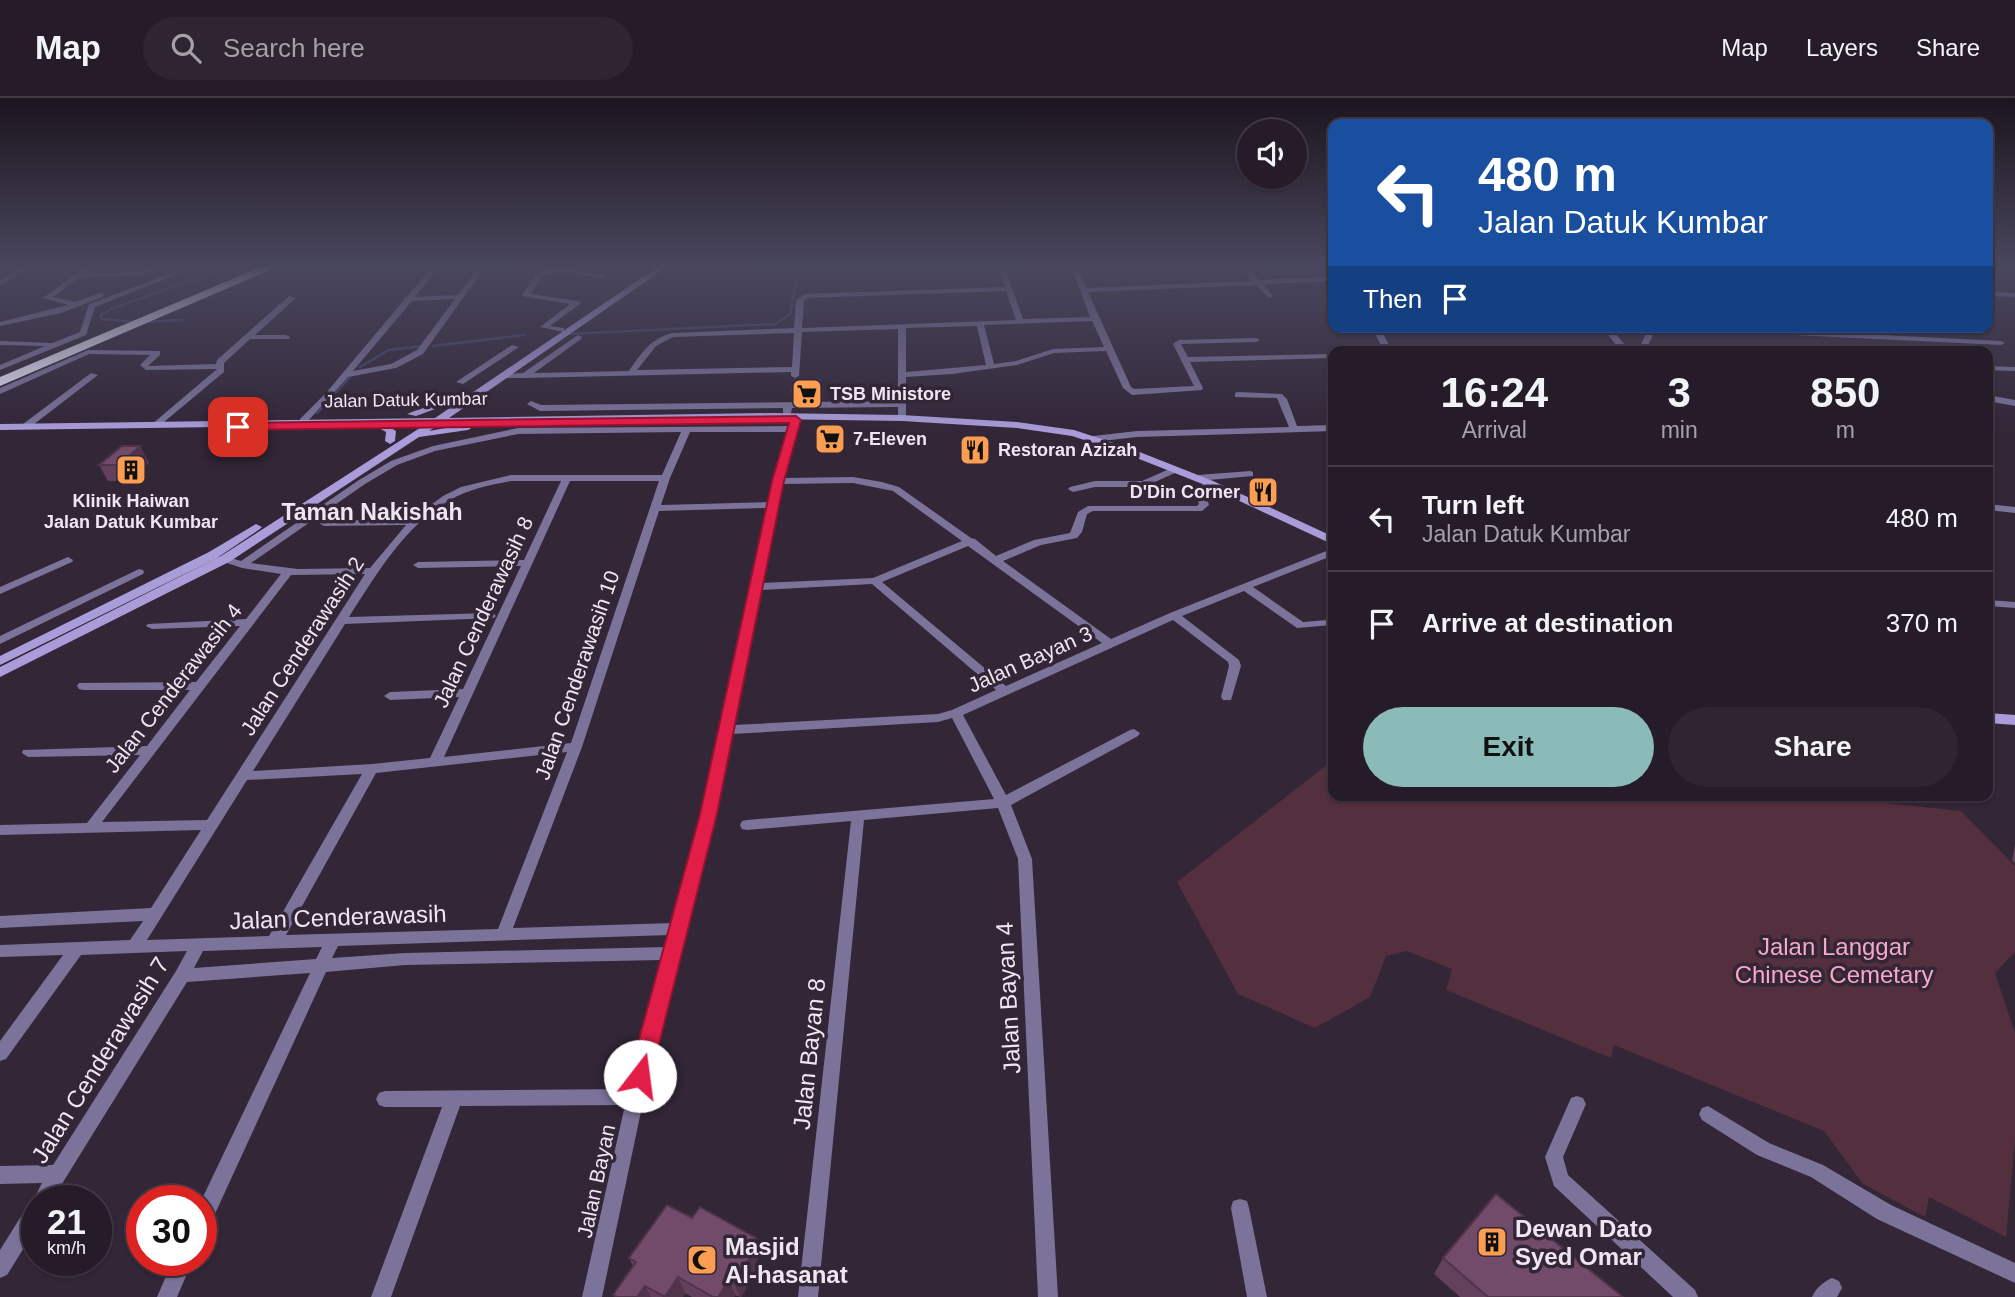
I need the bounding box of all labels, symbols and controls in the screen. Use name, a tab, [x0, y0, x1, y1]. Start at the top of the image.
search box	[143, 17, 633, 80]
text: Map	[35, 29, 101, 66]
icon: search	[167, 29, 205, 67]
text: Search here	[223, 33, 365, 63]
text: Map	[1721, 34, 1768, 61]
text: Layers	[1806, 34, 1878, 61]
text: Share	[1916, 34, 1980, 61]
map controls	[1237, 119, 1307, 189]
button: sound	[1237, 119, 1307, 189]
icon: left	[1363, 147, 1454, 238]
text: 480 m	[1478, 147, 1617, 201]
text: Jalan Datuk Kumbar	[1478, 204, 1768, 240]
icon: arrive	[1436, 280, 1474, 318]
text: Then	[1363, 284, 1422, 314]
text: 16:24	[1441, 369, 1548, 416]
text: 3	[1667, 369, 1691, 416]
text: 850	[1810, 369, 1880, 416]
supermarket icon: TSB Ministore	[790, 377, 824, 411]
place label: TSB Ministore	[830, 384, 951, 404]
street label: Jalan Datuk Kumbar	[324, 389, 488, 411]
pin	[208, 397, 268, 457]
icon: arrive	[219, 408, 257, 446]
text: Arrival	[1462, 417, 1527, 443]
text: min	[1661, 417, 1698, 443]
text: m	[1836, 417, 1855, 443]
supermarket icon: 7-Eleven	[813, 422, 847, 456]
place label: 7-Eleven	[853, 429, 927, 449]
restaurant icon: Restoran Azizah	[958, 433, 992, 467]
place label: Restoran Azizah	[998, 440, 1137, 460]
building icon: Klinik Haiwan Jalan Datuk Kumbar	[114, 453, 148, 487]
restaurant icon: D'Din Corner	[1246, 475, 1280, 509]
place label: D'Din Corner	[1130, 482, 1240, 502]
text: Turn left	[1422, 490, 1524, 520]
place label: Klinik Haiwan Jalan Datuk Kumbar	[44, 491, 218, 532]
district label: Taman Nakishah	[281, 499, 463, 525]
icon: left	[1363, 500, 1401, 538]
text: 480 m	[1886, 503, 1958, 533]
street label: Jalan Cenderawasih 8	[429, 513, 537, 711]
text: Jalan Datuk Kumbar	[1422, 521, 1630, 547]
street label: Jalan Cenderawasih 2	[236, 553, 368, 739]
street label: Jalan Cenderawasih 10	[530, 567, 624, 783]
street label: Jalan Cenderawasih 4	[100, 599, 246, 777]
icon: arrive	[1363, 605, 1401, 643]
text: Arrive at destination	[1422, 608, 1673, 638]
text: 370 m	[1886, 608, 1958, 638]
street label: Jalan Bayan 3	[965, 621, 1095, 697]
button: Exit	[1363, 707, 1654, 787]
button: Share	[1668, 707, 1958, 787]
street label: Jalan Cenderawasih	[229, 900, 447, 934]
street label: Jalan Bayan 4	[991, 921, 1025, 1075]
park label: Jalan Langgar Chinese Cemetary	[1735, 933, 1933, 988]
street label: Jalan Cenderawasih 7	[26, 952, 174, 1168]
street label: Jalan Bayan 8	[788, 977, 830, 1131]
position arrow	[603, 1039, 677, 1113]
street label: Jalan Bayan	[573, 1122, 619, 1240]
speed limit sign: 30	[126, 1185, 217, 1276]
text: 21	[47, 1202, 86, 1241]
place label: Dewan Dato Syed Omar	[1515, 1215, 1652, 1270]
building icon: Dewan Dato Syed Omar	[1475, 1225, 1509, 1259]
place label: Masjid Al-hasanat	[725, 1233, 848, 1288]
text: km/h	[47, 1238, 86, 1258]
mosque icon: Masjid Al-hasanat	[685, 1243, 719, 1277]

